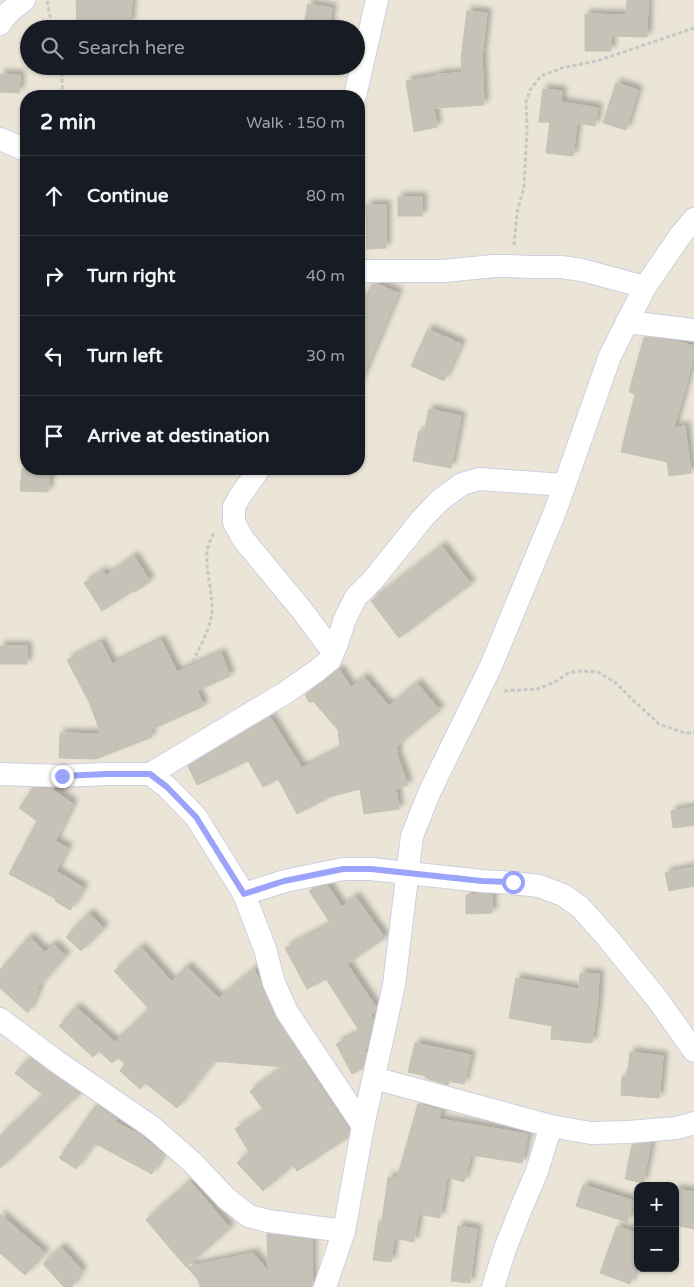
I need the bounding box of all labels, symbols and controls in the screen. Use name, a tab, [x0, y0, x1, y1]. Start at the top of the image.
search box	[20, 20, 365, 75]
icon: search	[38, 34, 66, 62]
text: Search here	[78, 37, 185, 59]
text: 2 min	[40, 110, 96, 135]
text: Walk · 150 m	[246, 113, 345, 133]
icon: ahead	[40, 182, 68, 210]
text: Continue	[87, 185, 169, 207]
text: 80 m	[306, 186, 345, 206]
icon: right	[40, 262, 68, 290]
text: Turn right	[87, 265, 175, 287]
text: 40 m	[306, 266, 345, 286]
icon: left	[40, 342, 68, 370]
text: Turn left	[87, 345, 163, 367]
text: 30 m	[306, 346, 345, 366]
icon: arrive	[40, 422, 68, 450]
text: Arrive at destination	[87, 425, 270, 447]
route end	[51, 765, 74, 788]
route start	[502, 871, 525, 894]
map controls	[634, 1182, 679, 1272]
button: +	[634, 1182, 679, 1227]
button: −	[634, 1227, 679, 1272]

